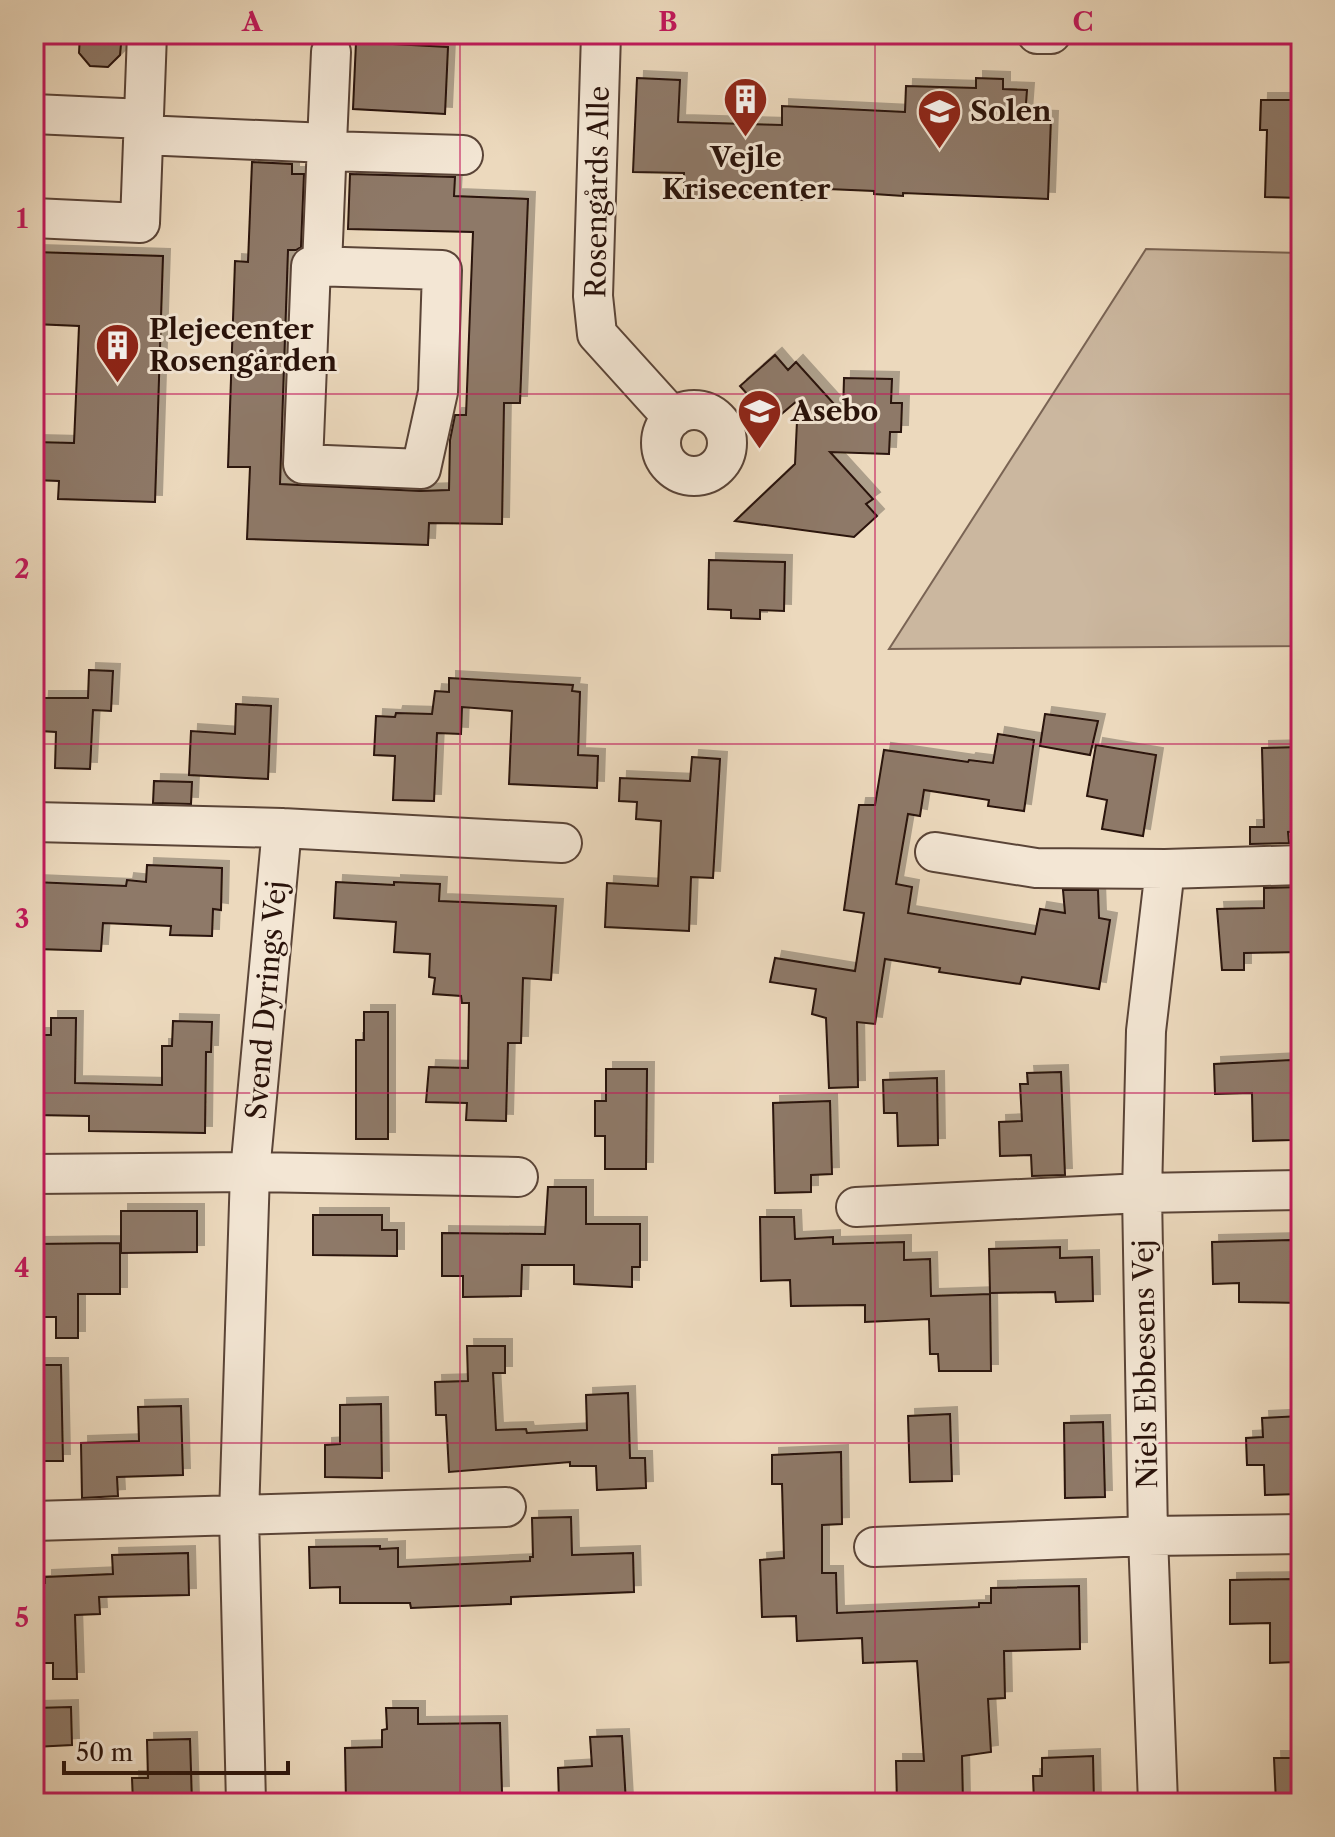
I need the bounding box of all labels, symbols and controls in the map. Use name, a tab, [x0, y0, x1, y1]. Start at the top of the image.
text: A	[241, 6, 263, 38]
text: B	[658, 6, 678, 38]
text: C	[1073, 6, 1093, 38]
building icon: Vejle Krisecenter	[722, 76, 770, 139]
street label: Rosengårds Alle	[578, 86, 616, 298]
school or university icon: Solen	[915, 87, 963, 150]
place label: Solen	[970, 94, 1052, 128]
place label: Vejle Krisecenter	[662, 140, 831, 206]
text: 1	[16, 203, 28, 235]
place label: Plejecenter Rosengården	[149, 312, 337, 378]
building icon: Plejecenter Rosengården	[94, 321, 142, 384]
school or university icon: Asebo	[736, 387, 784, 450]
place label: Asebo	[790, 394, 878, 428]
text: 2	[14, 553, 30, 585]
street label: Svend Dyrings Vej	[239, 879, 293, 1121]
text: 3	[15, 903, 29, 935]
street label: Niels Ebbesens Vej	[1126, 1239, 1164, 1489]
text: 4	[14, 1252, 30, 1284]
text: 5	[15, 1602, 29, 1634]
scale bar	[64, 1725, 288, 1775]
text: 50 m	[76, 1738, 133, 1767]

